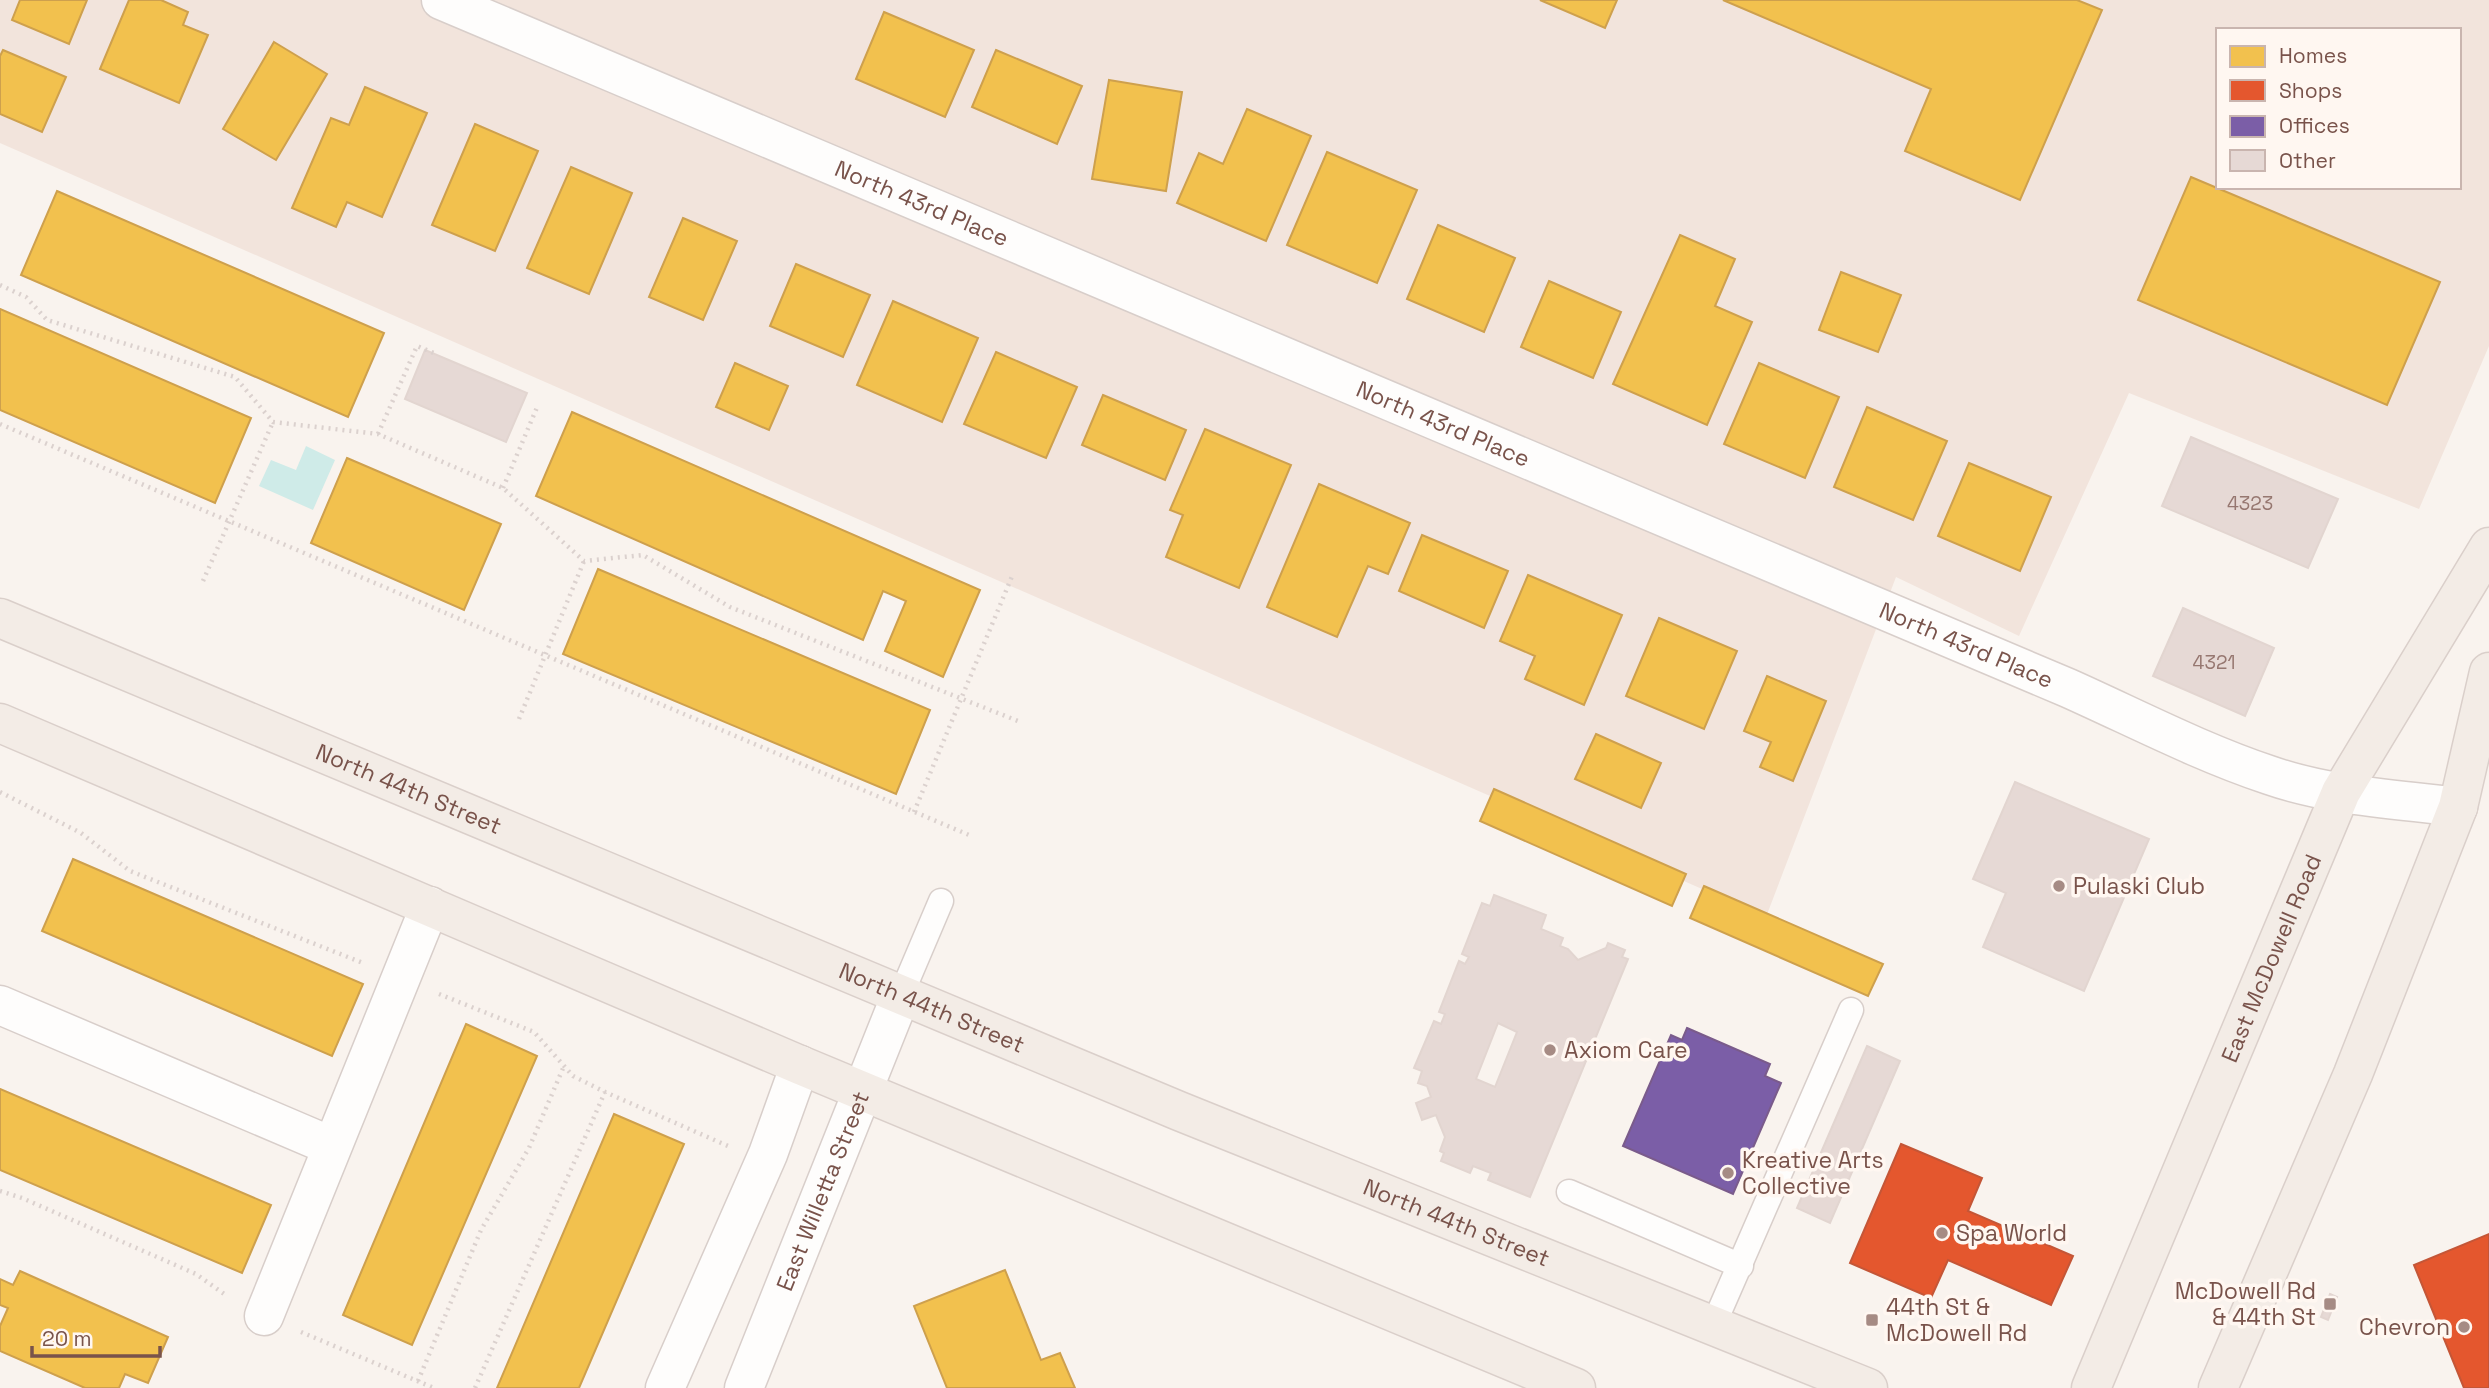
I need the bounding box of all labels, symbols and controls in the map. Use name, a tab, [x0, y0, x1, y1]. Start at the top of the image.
legend	[2216, 28, 2461, 189]
text: Homes	[2279, 42, 2347, 69]
text: Shops	[2279, 77, 2342, 104]
text: Offices	[2279, 112, 2350, 139]
text: Other	[2279, 147, 2336, 174]
street label: North 43rd Place	[830, 153, 1013, 253]
street label: North 43rd Place	[1352, 374, 1535, 474]
house number: 4323	[2227, 491, 2273, 516]
street label: North 43rd Place	[1875, 595, 2058, 695]
house number: 4321	[2193, 650, 2235, 675]
street label: North 44th Street	[311, 737, 506, 841]
street label: East McDowell Road	[2214, 850, 2328, 1067]
place label: Pulaski Club	[2073, 871, 2205, 901]
marker: Pulaski Club	[2051, 878, 2067, 894]
street label: North 44th Street	[834, 956, 1029, 1060]
place label: Axiom Care	[1564, 1035, 1688, 1065]
marker: Axiom Care	[1542, 1042, 1558, 1058]
street label: East Willetta Street	[769, 1087, 876, 1295]
place label: Kreative Arts Collective	[1742, 1145, 1884, 1201]
marker: Kreative Arts Collective	[1720, 1165, 1736, 1181]
street label: North 44th Street	[1359, 1172, 1554, 1274]
place label: Spa World	[1956, 1218, 2067, 1248]
marker: Spa World	[1934, 1225, 1950, 1241]
place label: McDowell Rd & 44th St	[2175, 1276, 2316, 1332]
place label: 44th St & McDowell Rd	[1886, 1292, 2027, 1348]
marker: McDowell Rd & 44th St	[2322, 1296, 2338, 1312]
marker: 44th St & McDowell Rd	[1864, 1312, 1880, 1328]
place label: Chevron	[2359, 1312, 2450, 1342]
scale bar	[32, 1314, 159, 1358]
marker: Chevron	[2456, 1319, 2472, 1335]
text: 20 m	[42, 1325, 92, 1352]

